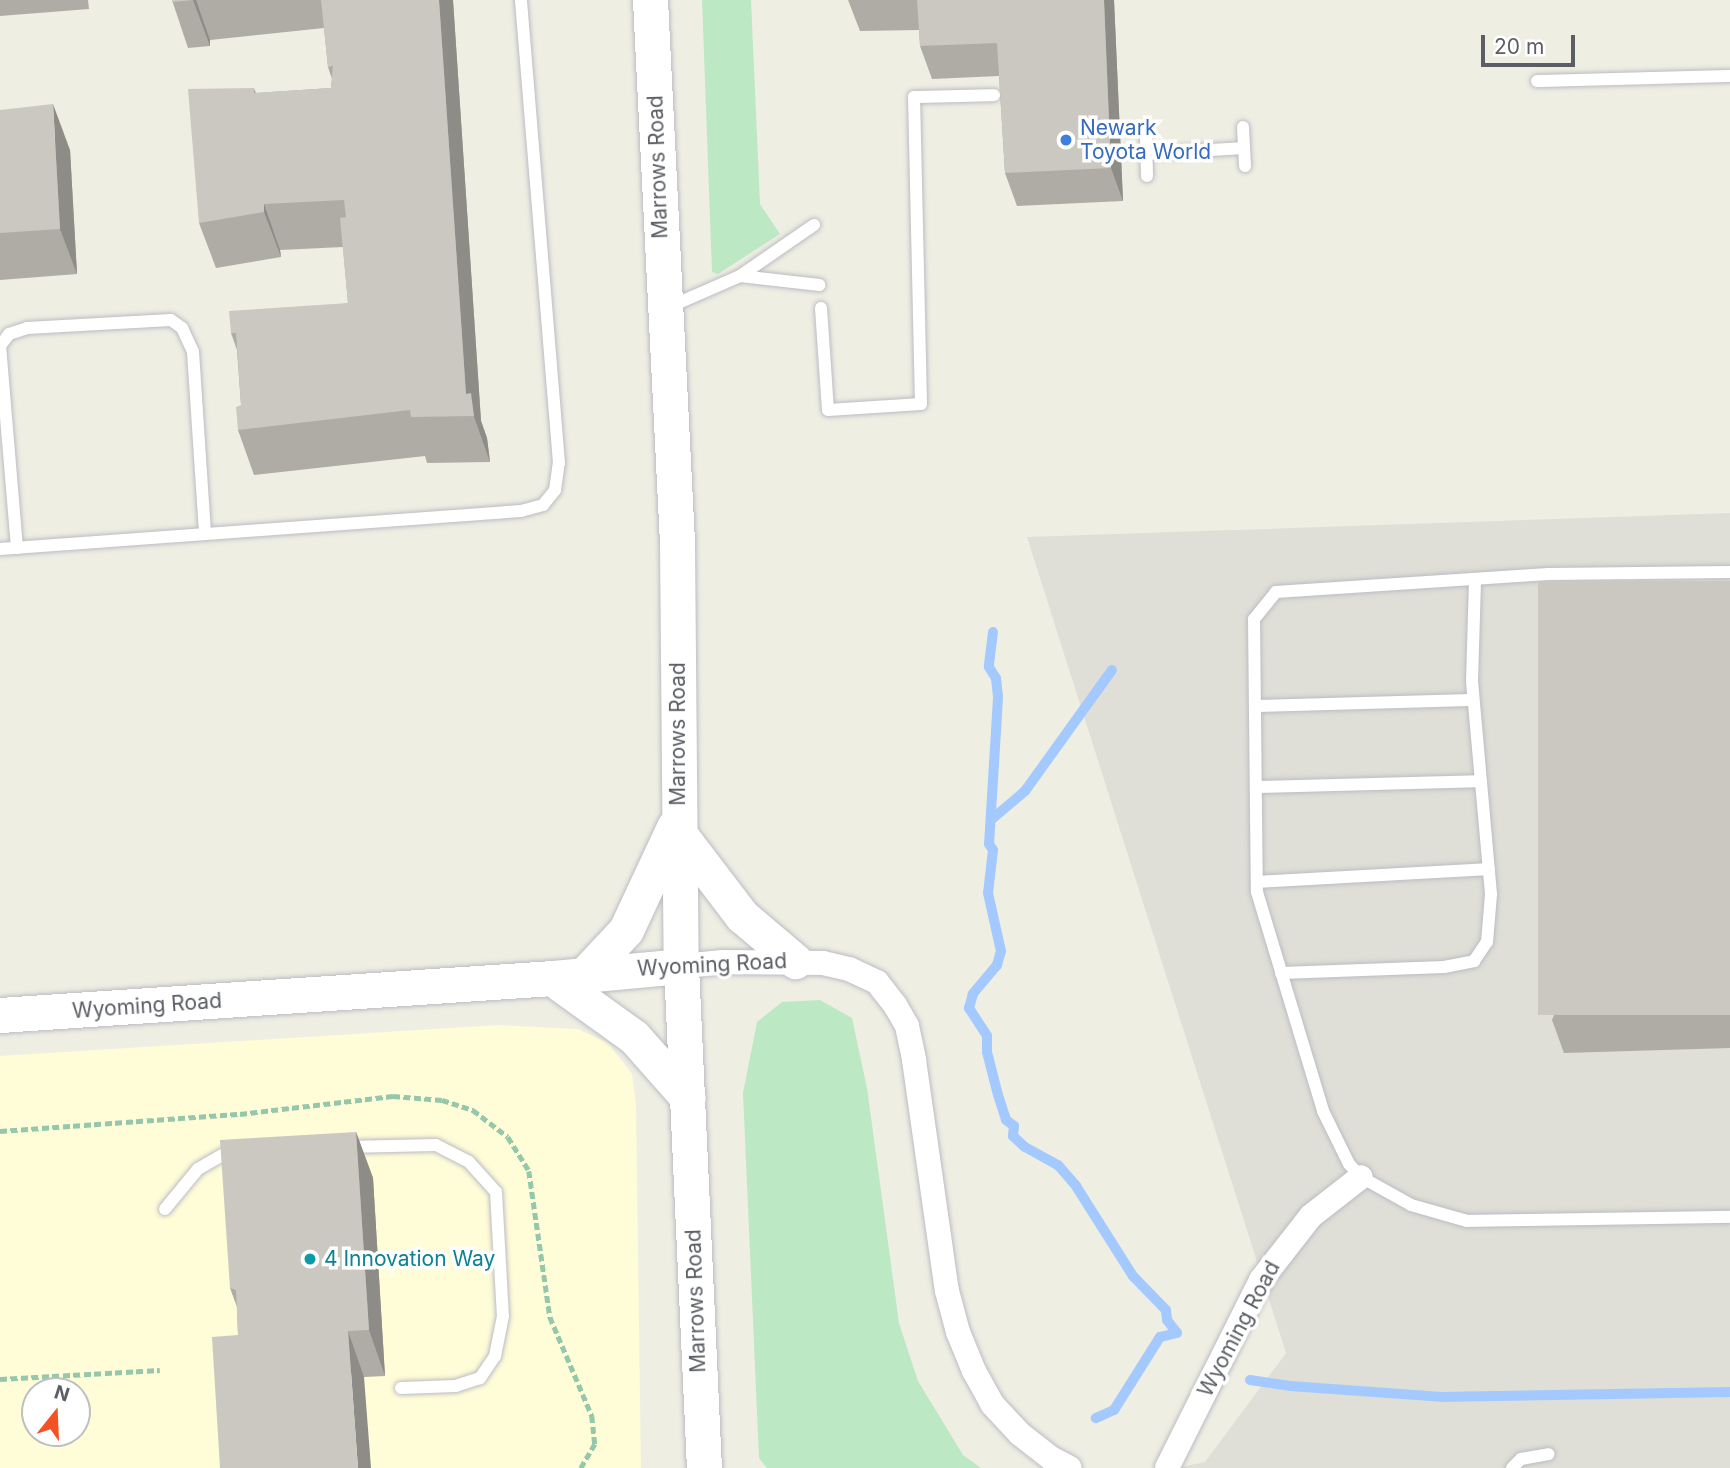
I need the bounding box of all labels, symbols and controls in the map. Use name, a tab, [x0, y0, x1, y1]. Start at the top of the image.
scale bar	[1485, 21, 1580, 65]
text: 20 m	[1494, 34, 1544, 59]
street label: Marrows Road	[643, 95, 673, 239]
place label: Newark Toyota World	[1080, 115, 1211, 165]
marker: Newark Toyota World	[1058, 132, 1074, 148]
street label: Marrows Road	[665, 662, 691, 806]
street label: Wyoming Road	[636, 948, 788, 982]
street label: Wyoming Road	[71, 988, 223, 1024]
street label: Marrows Road	[681, 1229, 711, 1373]
place label: 4 Innovation Way	[324, 1246, 495, 1272]
marker: 4 Innovation Way	[302, 1251, 318, 1267]
street label: Wyoming Road	[1193, 1257, 1285, 1401]
north arrow	[21, 1377, 91, 1447]
text: N	[52, 1380, 72, 1407]

